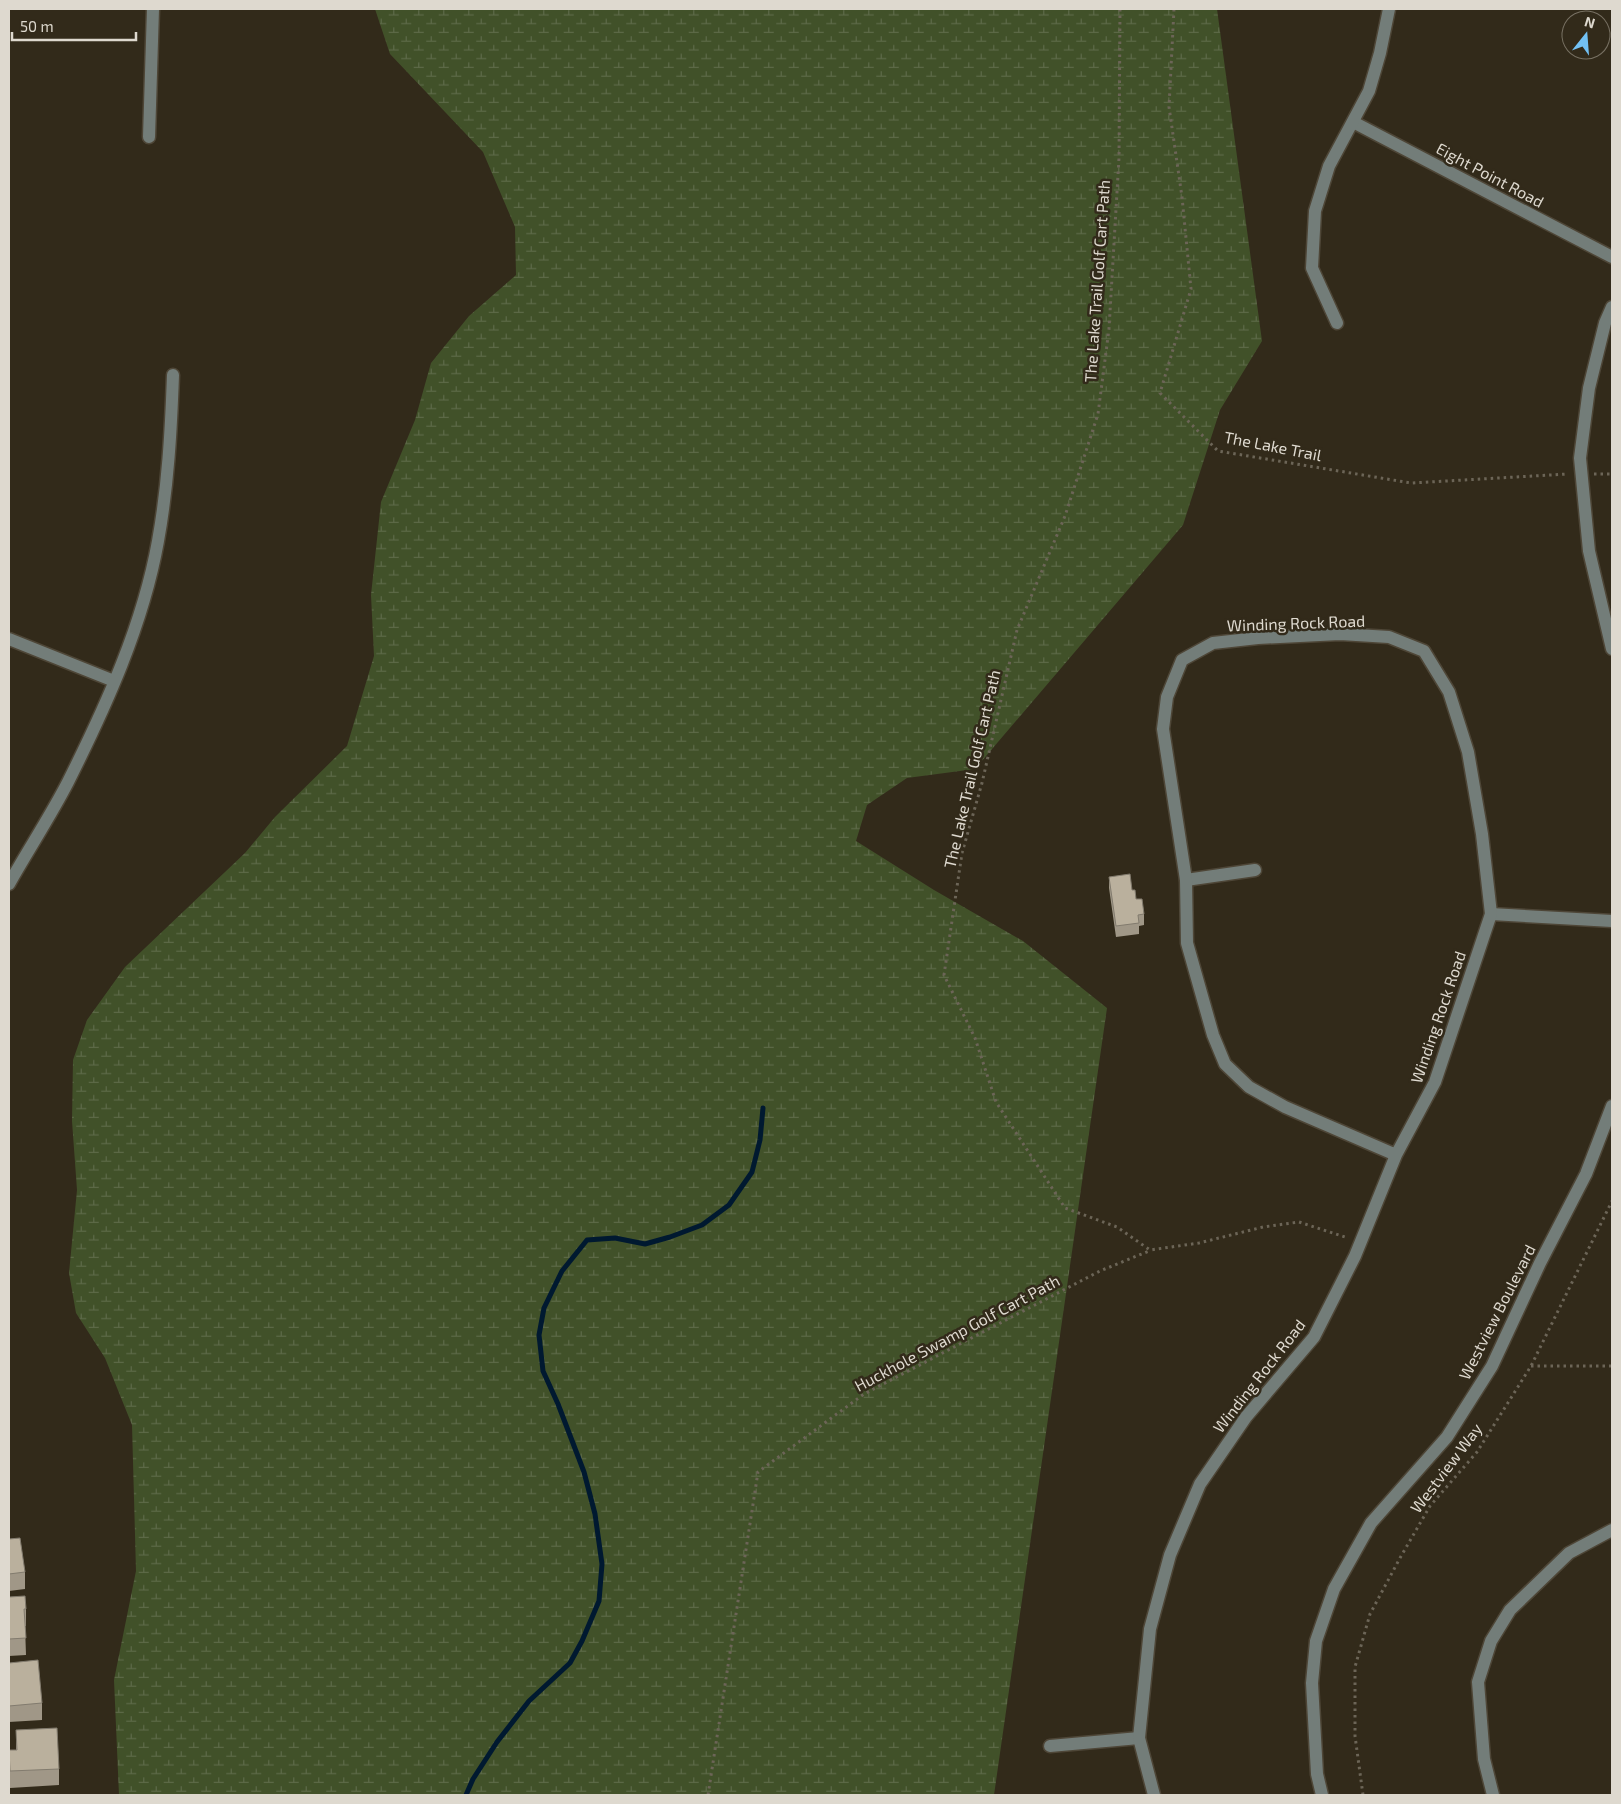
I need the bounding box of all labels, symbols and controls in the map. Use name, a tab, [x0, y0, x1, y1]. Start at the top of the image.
scale bar	[12, 10, 136, 42]
north arrow	[1561, 10, 1611, 60]
text: N	[1583, 12, 1597, 32]
text: 50 m	[20, 17, 54, 35]
street label: Eight Point Road	[1433, 138, 1547, 211]
street label: The Lake Trail Golf Cart Path	[1080, 179, 1113, 383]
street label: The Lake Trail	[1223, 427, 1324, 464]
street label: Winding Rock Road	[1226, 611, 1366, 634]
street label: The Lake Trail Golf Cart Path	[939, 668, 1004, 870]
street label: Winding Rock Road	[1406, 948, 1469, 1085]
street label: Westview Boulevard	[1454, 1241, 1539, 1383]
street label: Huckhole Swamp Golf Cart Path	[851, 1270, 1063, 1395]
street label: Winding Rock Road	[1208, 1315, 1309, 1436]
street label: Westview Way	[1406, 1419, 1486, 1516]

